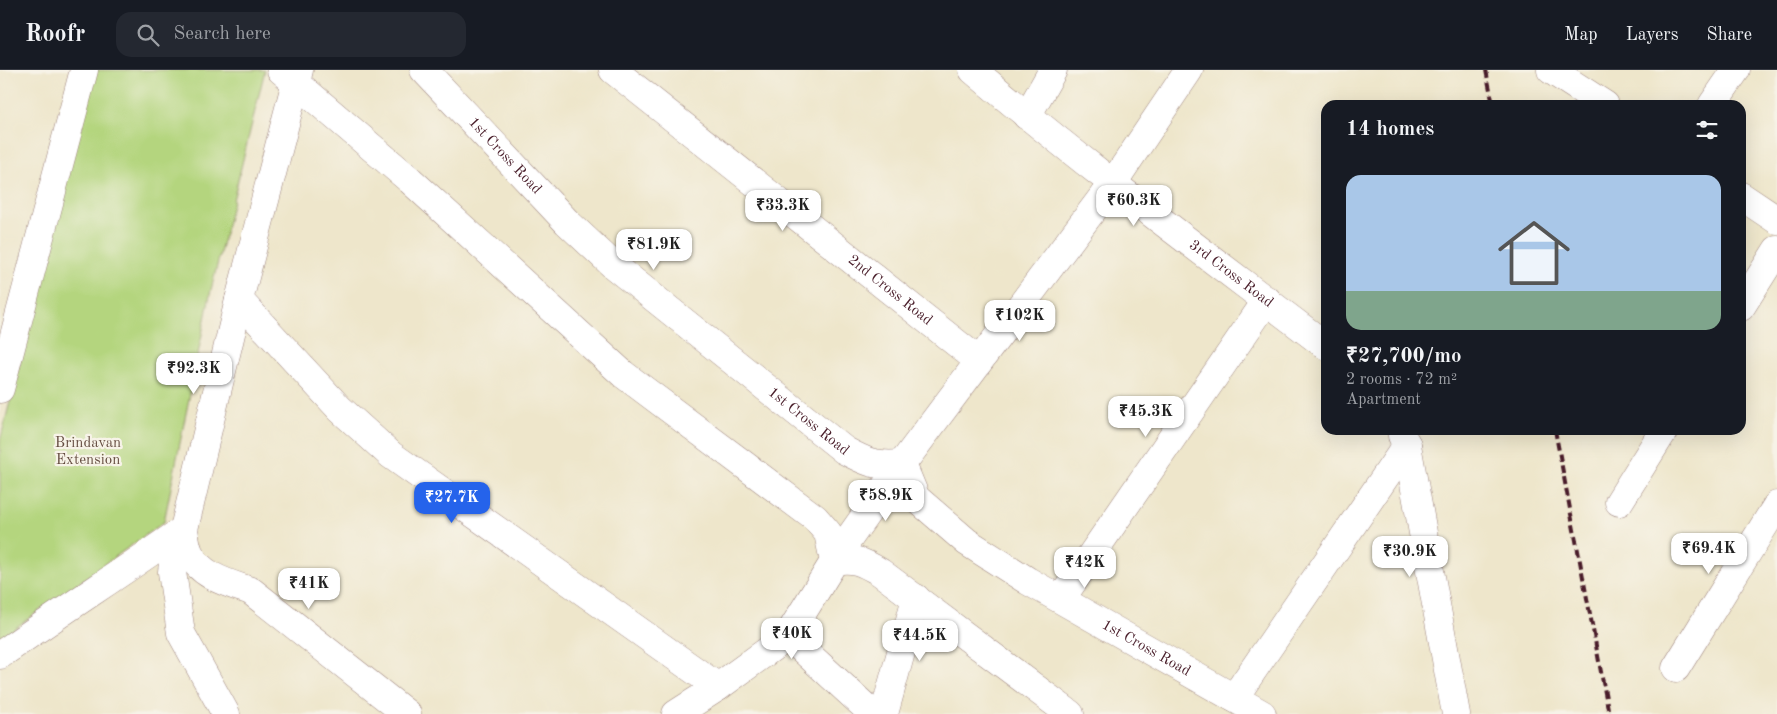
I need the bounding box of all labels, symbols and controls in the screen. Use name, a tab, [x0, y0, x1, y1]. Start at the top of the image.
search box	[116, 12, 466, 57]
icon: search	[134, 21, 162, 49]
text: Roofr	[25, 23, 86, 47]
text: Search here	[174, 25, 271, 44]
text: Map	[1564, 26, 1598, 44]
text: Layers	[1626, 26, 1678, 44]
text: Share	[1706, 26, 1752, 44]
street label: 1st Cross Road	[465, 115, 544, 197]
icon: filters	[1693, 116, 1721, 144]
text: 14 homes	[1346, 119, 1434, 140]
pin: ₹60.3K	[1093, 184, 1175, 227]
pin: ₹33.3K	[742, 190, 824, 232]
text: ₹60.3K	[1107, 193, 1161, 209]
text: ₹33.3K	[756, 198, 810, 214]
icon: home	[1489, 208, 1579, 298]
pin: ₹81.9K	[613, 228, 695, 271]
text: ₹81.9K	[627, 237, 681, 253]
street label: 3rd Cross Road	[1186, 237, 1276, 311]
street label: 2nd Cross Road	[845, 252, 935, 328]
pin: ₹102K	[985, 300, 1055, 342]
text: ₹102K	[995, 308, 1045, 324]
text: ₹27,700/mo	[1346, 346, 1462, 367]
pin: ₹92.3K	[153, 352, 235, 395]
text: ₹92.3K	[167, 361, 221, 377]
text: 2 rooms · 72 m²	[1346, 372, 1457, 388]
street label: 1st Cross Road	[765, 385, 852, 458]
text: Apartment	[1346, 392, 1421, 408]
pin: ₹45.3K	[1105, 396, 1187, 438]
text: ₹45.3K	[1119, 404, 1173, 420]
park label: Brindavan Extension	[55, 436, 121, 468]
pin: ₹58.9K	[845, 480, 927, 522]
pin: ₹27.7K	[411, 482, 493, 524]
text: ₹58.9K	[859, 488, 913, 504]
text: ₹27.7K	[425, 490, 479, 506]
pin: ₹69.4K	[1668, 532, 1750, 575]
pin: ₹30.9K	[1369, 536, 1451, 578]
text: ₹69.4K	[1682, 541, 1736, 557]
text: ₹30.9K	[1383, 544, 1437, 560]
pin: ₹42K	[1055, 546, 1115, 589]
text: ₹42K	[1065, 555, 1105, 571]
pin: ₹41K	[279, 568, 339, 610]
text: ₹41K	[289, 576, 329, 592]
street label: 1st Cross Road	[1099, 617, 1193, 679]
pin: ₹40K	[762, 618, 822, 660]
pin: ₹44.5K	[879, 620, 961, 662]
text: ₹40K	[772, 626, 812, 642]
text: ₹44.5K	[893, 628, 947, 644]

